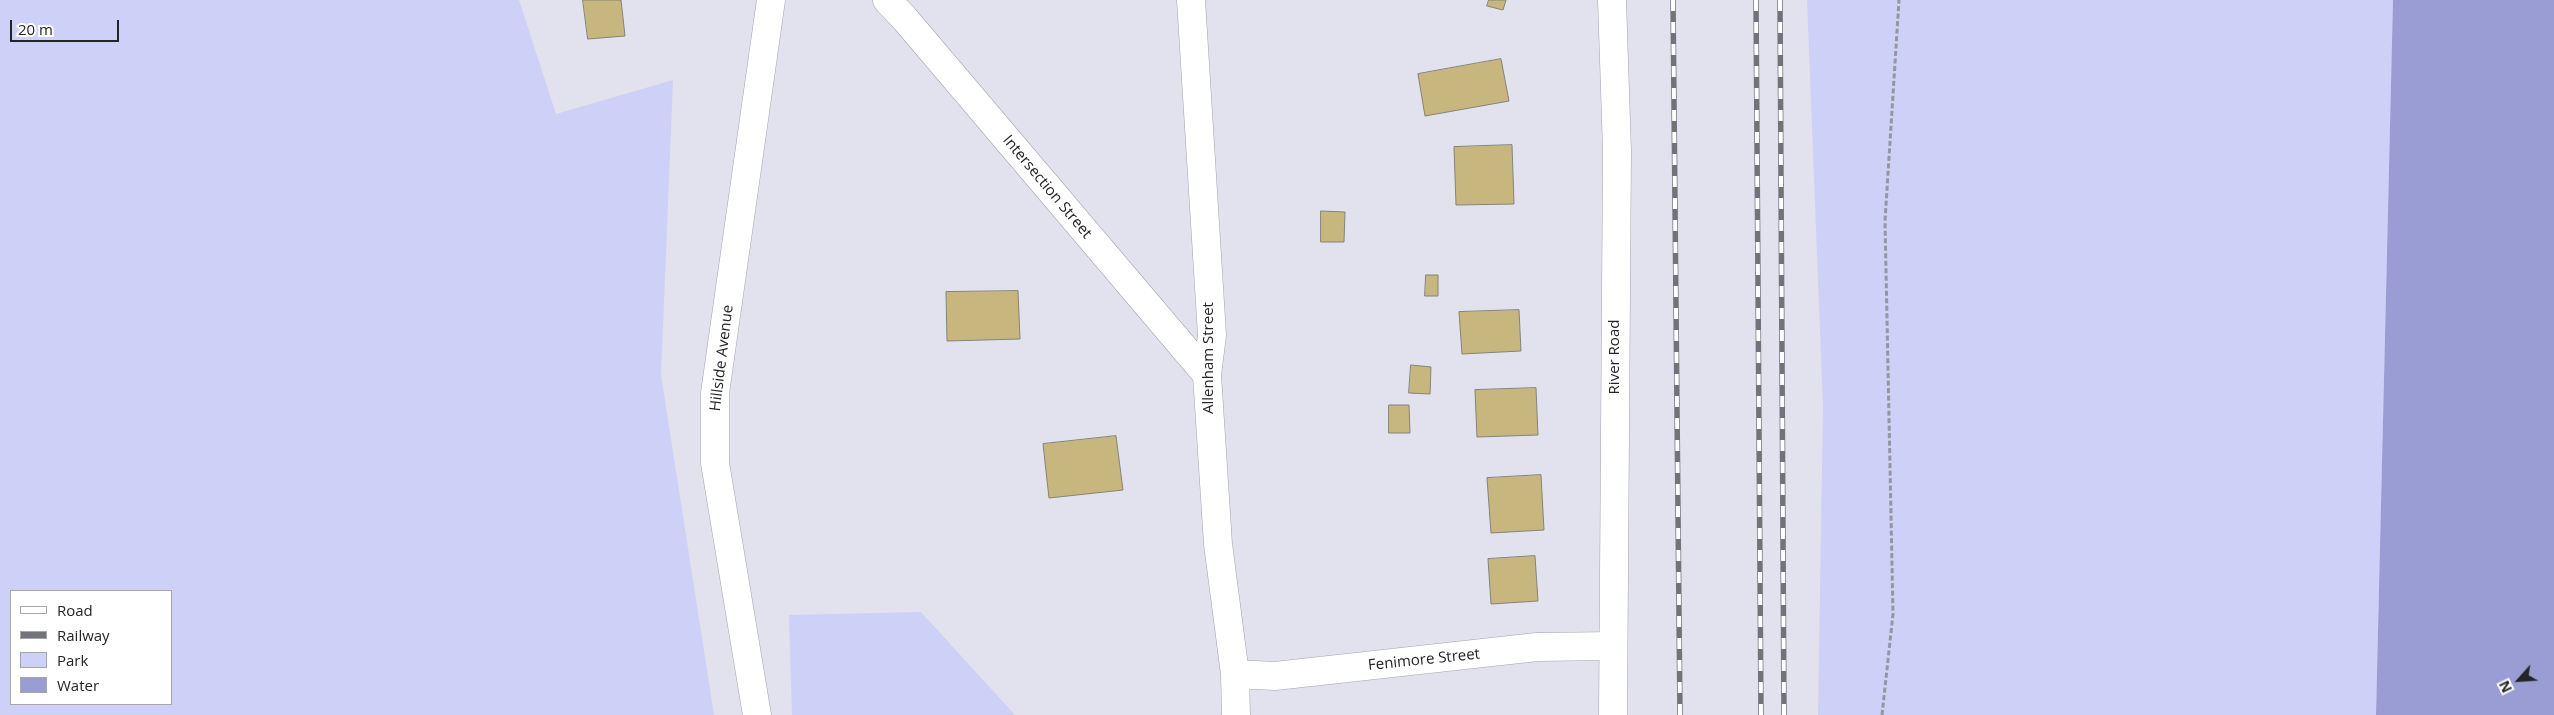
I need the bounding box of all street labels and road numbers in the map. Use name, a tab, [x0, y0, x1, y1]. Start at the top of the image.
street label: Intersection Street	[999, 132, 1095, 242]
street label: Allenham Street	[1200, 302, 1218, 414]
street label: Hillside Avenue	[707, 304, 737, 412]
street label: River Road	[1606, 320, 1624, 394]
street label: Fenimore Street	[1367, 645, 1481, 675]

